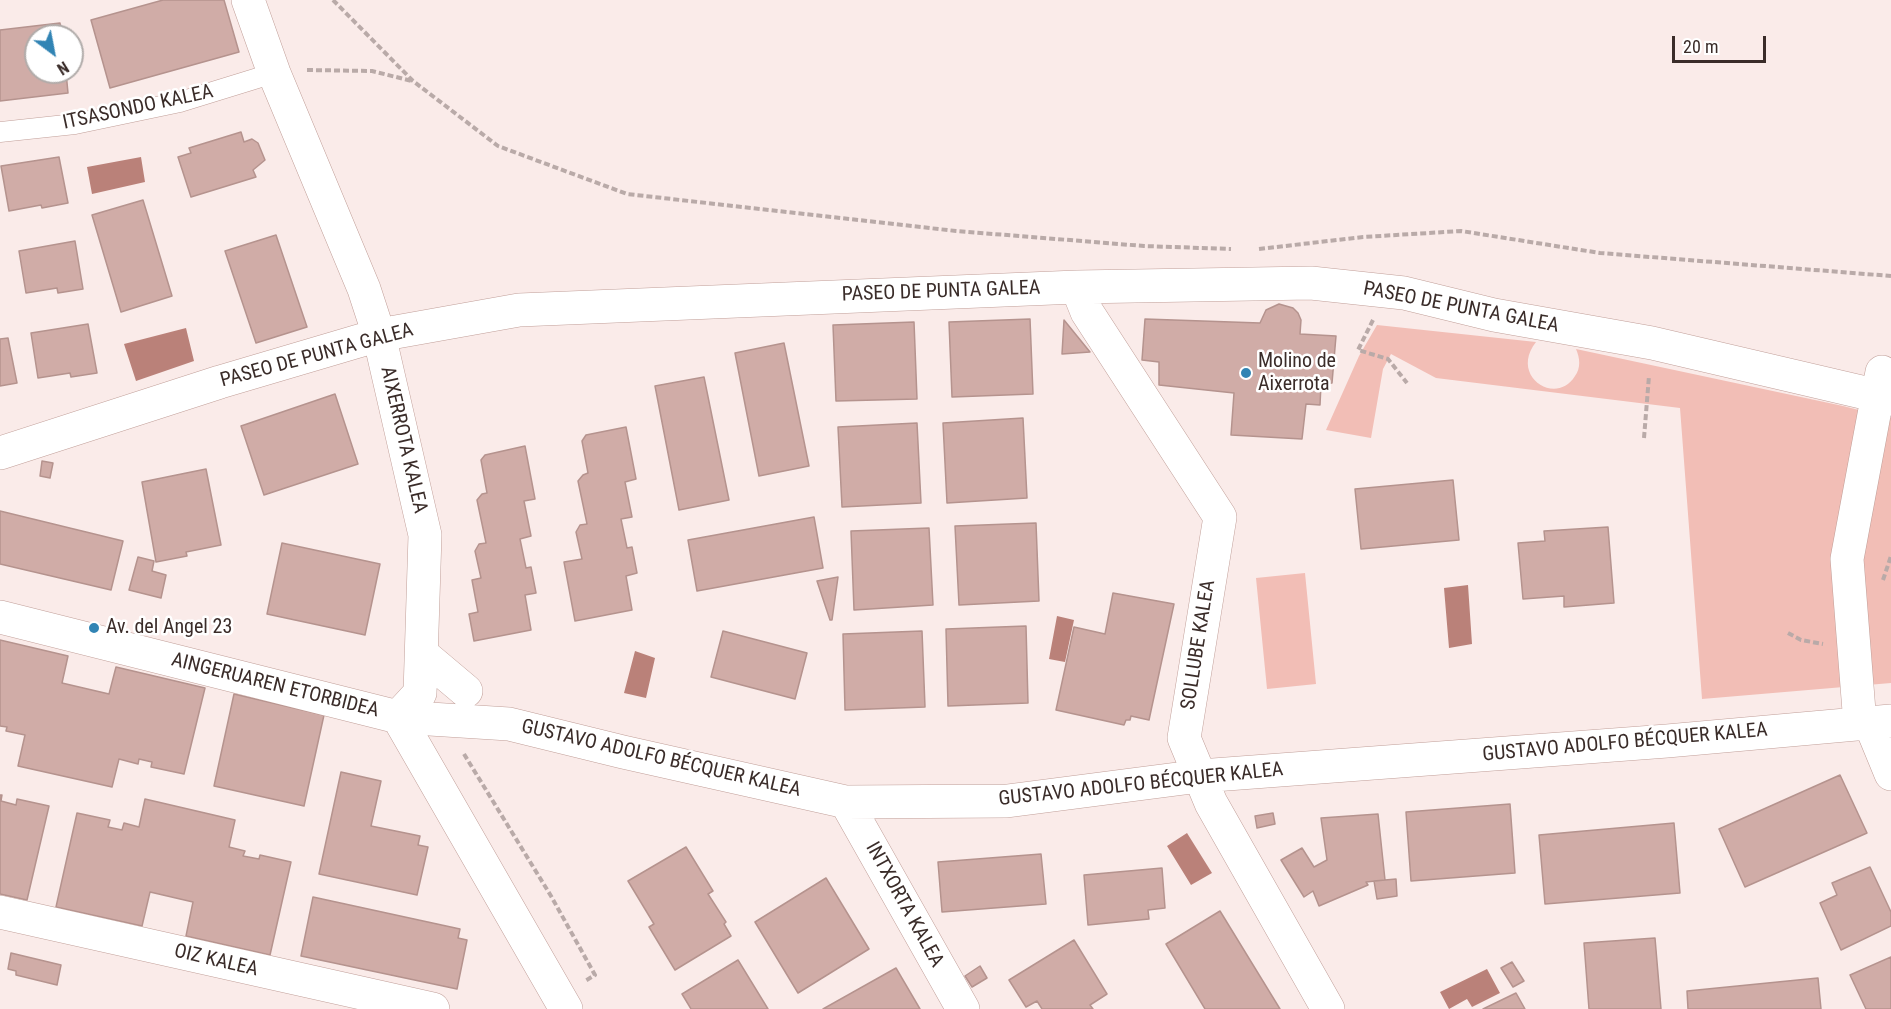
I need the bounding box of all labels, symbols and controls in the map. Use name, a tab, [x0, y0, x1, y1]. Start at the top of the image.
north arrow	[24, 24, 84, 84]
scale bar	[1675, 24, 1770, 62]
text: 20 m	[1683, 36, 1718, 57]
text: N	[54, 57, 72, 79]
street label: ITSASONDO KALEA	[61, 80, 215, 136]
street label: PASEO DE PUNTA GALEA	[841, 277, 1041, 307]
street label: PASEO DE PUNTA GALEA	[1361, 277, 1561, 339]
street label: PASEO DE PUNTA GALEA	[218, 319, 416, 393]
place label: Molino de Aixerrota	[1258, 350, 1336, 397]
street label: AIXERROTA KALEA	[374, 364, 432, 516]
marker: Molino de Aixerrota	[1239, 366, 1253, 380]
street label: SOLLUBE KALEA	[1177, 578, 1221, 712]
place label: Av. del Angel 23	[106, 616, 232, 640]
marker: Av. del Angel 23	[87, 621, 101, 635]
street label: AINGERUAREN ETORBIDEA	[169, 649, 381, 723]
street label: GUSTAVO ADOLFO BÉCQUER KALEA	[519, 715, 803, 803]
street label: GUSTAVO ADOLFO BÉCQUER KALEA	[1481, 719, 1769, 767]
street label: GUSTAVO ADOLFO BÉCQUER KALEA	[997, 758, 1285, 812]
street label: INTXORTA KALEA	[860, 838, 948, 972]
street label: OIZ KALEA	[172, 940, 260, 982]

